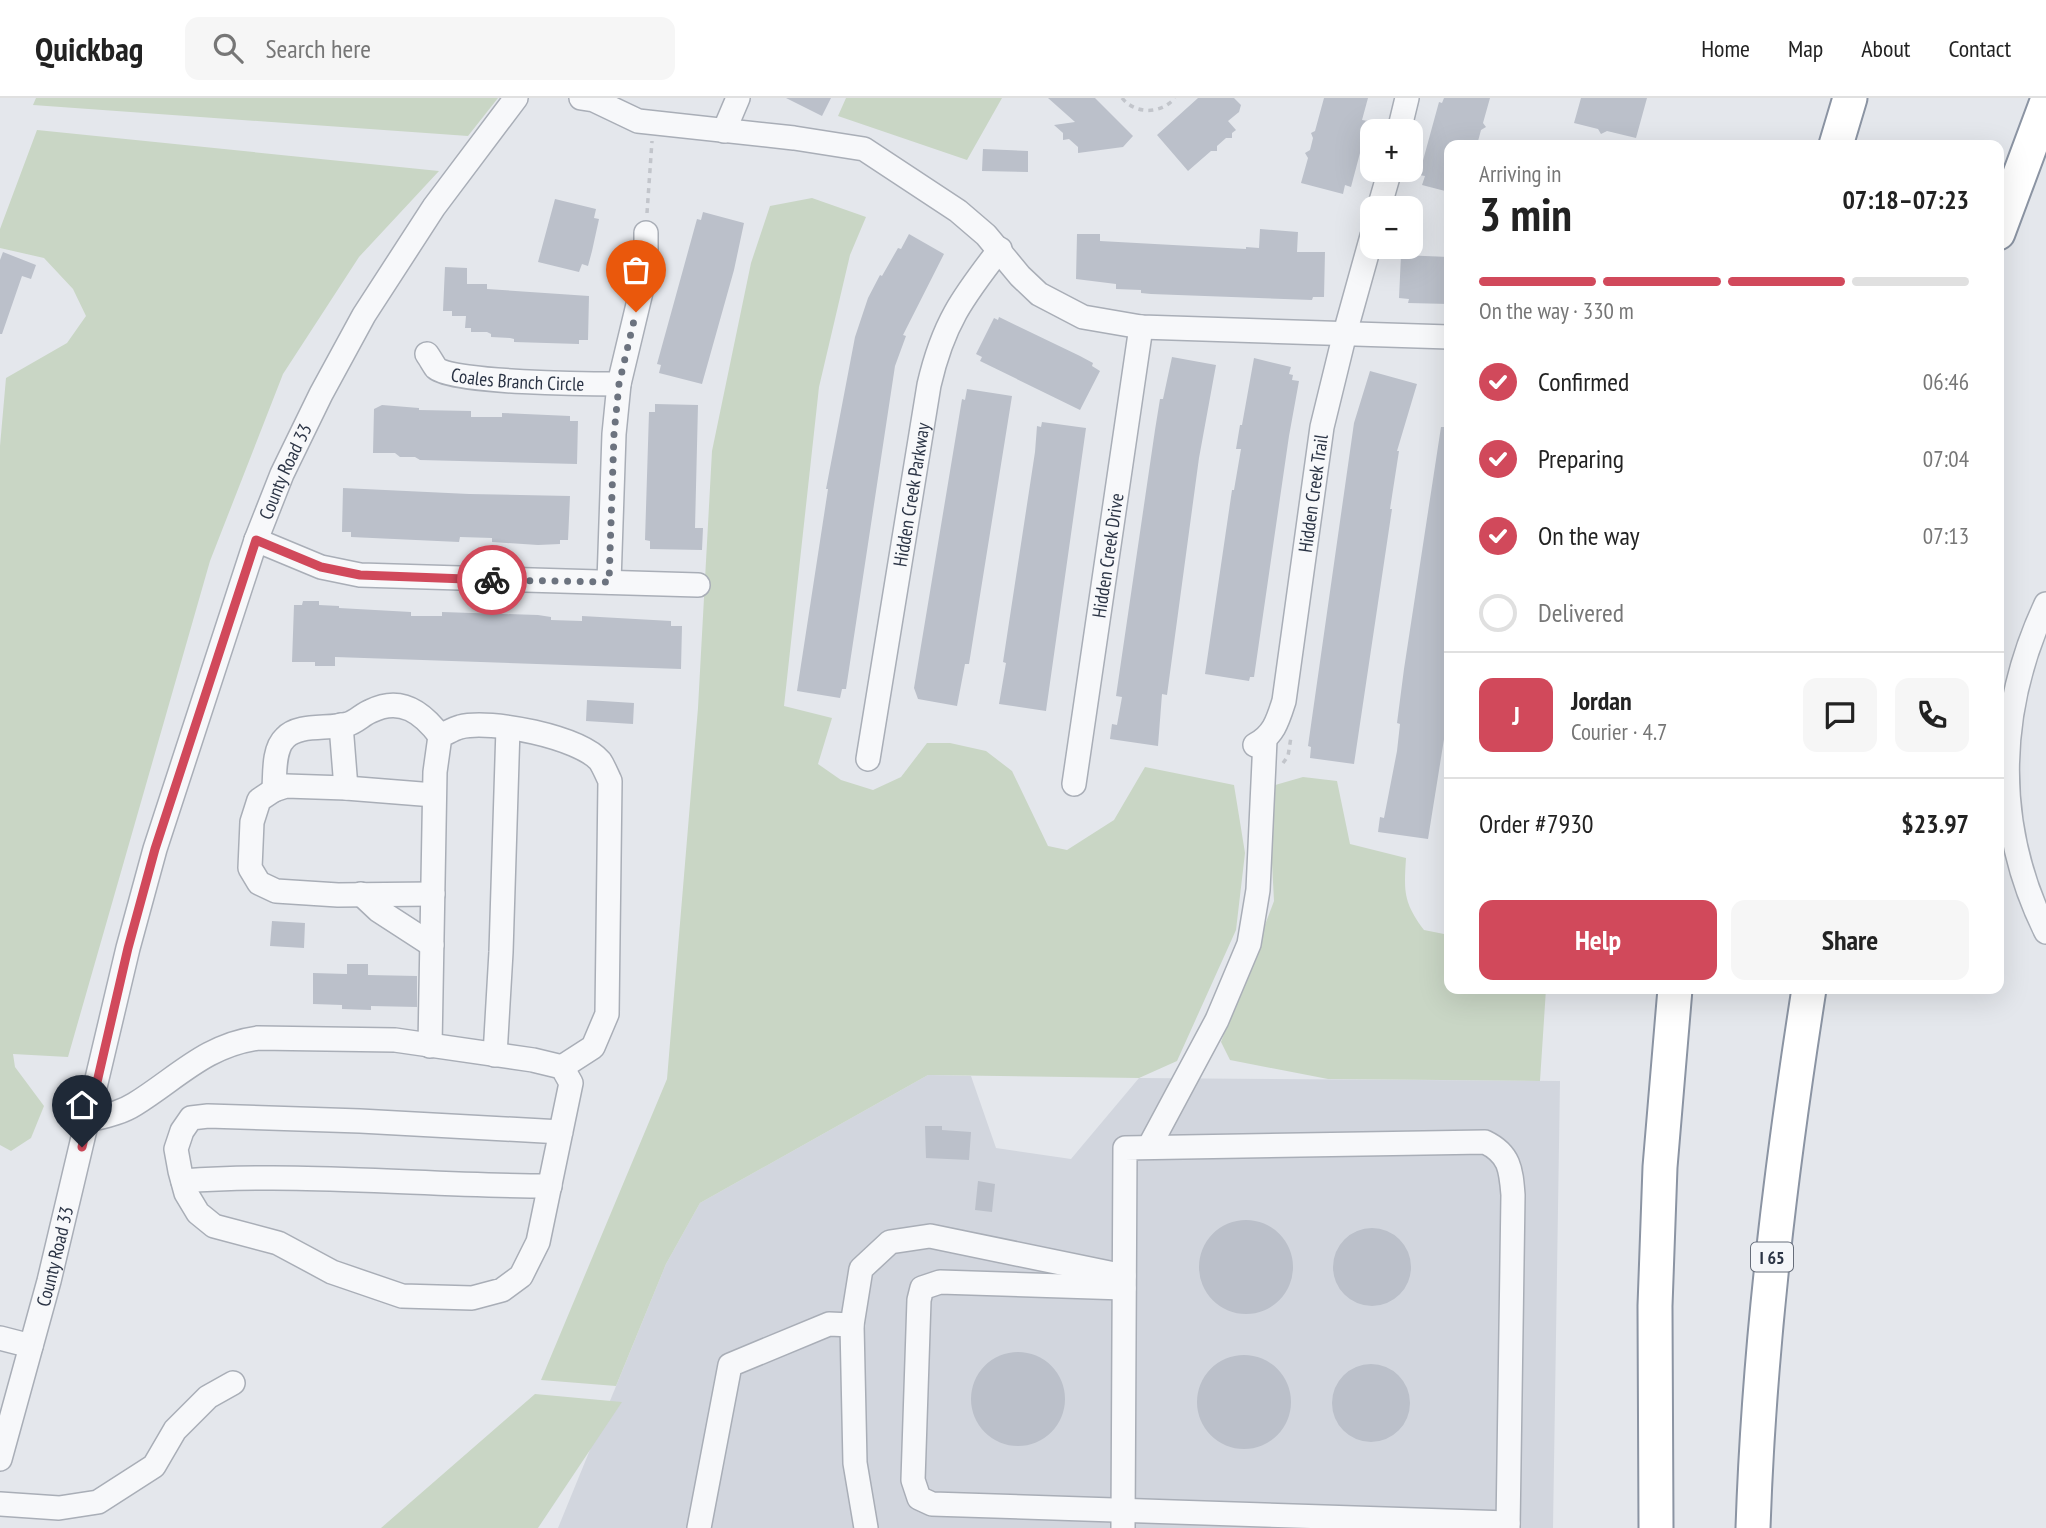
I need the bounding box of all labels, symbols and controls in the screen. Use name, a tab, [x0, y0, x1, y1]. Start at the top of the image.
search box	[185, 17, 675, 80]
text: Quickbag	[35, 27, 143, 70]
icon: search	[209, 29, 247, 67]
text: Search here	[265, 32, 371, 65]
text: Home	[1701, 33, 1750, 64]
text: Map	[1788, 33, 1823, 64]
text: About	[1861, 33, 1910, 64]
text: Contact	[1948, 33, 2011, 64]
map controls	[1360, 119, 1423, 259]
button: +	[1360, 119, 1423, 182]
text: Arriving in	[1479, 159, 1561, 188]
text: 07:18–07:23	[1842, 183, 1969, 216]
text: 3 min	[1479, 184, 1572, 244]
button: −	[1360, 196, 1423, 259]
pin	[606, 240, 666, 312]
icon: bag	[617, 251, 655, 289]
text: On the way · 330 m	[1479, 296, 1634, 325]
street label: Coales Branch Circle	[449, 362, 585, 396]
icon: check	[1479, 363, 1517, 401]
text: Confirmed	[1538, 365, 1629, 398]
text: 06:46	[1923, 367, 1969, 396]
street label: County Road 33	[253, 420, 317, 523]
street label: Hidden Creek Parkway	[888, 420, 935, 568]
street label: Hidden Creek Trail	[1293, 432, 1333, 554]
icon: check	[1479, 440, 1517, 478]
text: Preparing	[1538, 442, 1624, 475]
text: 07:04	[1923, 444, 1969, 473]
street label: Hidden Creek Drive	[1087, 491, 1129, 619]
icon: check	[1479, 517, 1517, 555]
text: On the way	[1538, 519, 1640, 552]
text: 07:13	[1923, 521, 1969, 550]
courier	[457, 545, 527, 615]
icon: bike	[473, 561, 511, 599]
text: Delivered	[1538, 596, 1624, 629]
button: chat	[1803, 678, 1877, 752]
button: phone	[1895, 678, 1969, 752]
text: Jordan	[1571, 684, 1632, 717]
text: J	[1512, 699, 1520, 732]
text: Courier · 4.7	[1571, 717, 1667, 746]
text: Order #7930	[1479, 807, 1594, 840]
text: $23.97	[1901, 807, 1969, 840]
button: Help	[1479, 900, 1717, 980]
button: Share	[1731, 900, 1969, 980]
pin	[52, 1075, 112, 1147]
icon: home	[63, 1086, 101, 1124]
street label: County Road 33	[31, 1204, 78, 1309]
road number: I 65	[1751, 1242, 1793, 1272]

